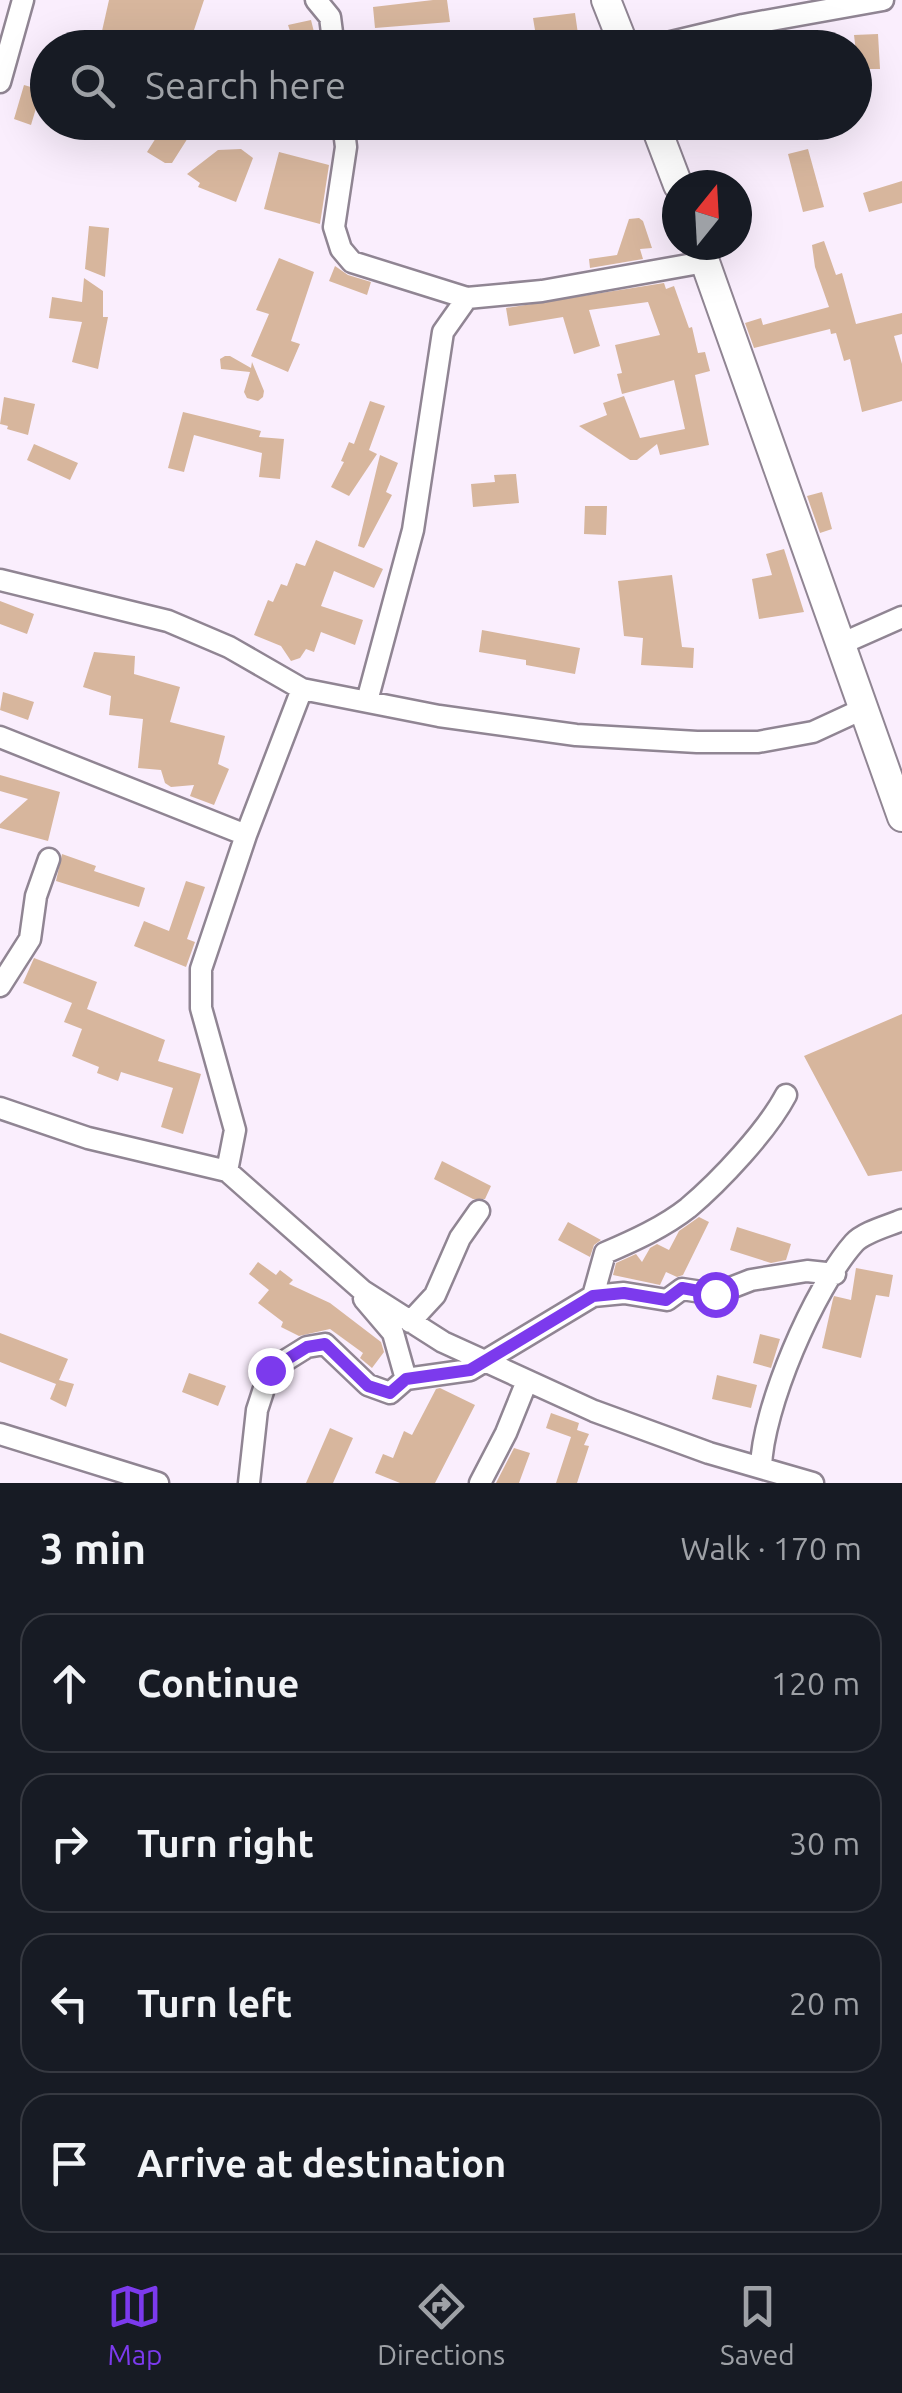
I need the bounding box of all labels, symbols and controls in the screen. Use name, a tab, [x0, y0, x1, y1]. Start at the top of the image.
search box	[30, 30, 872, 140]
icon: search	[65, 58, 120, 113]
text: Search here	[145, 64, 346, 106]
north arrow	[662, 170, 752, 260]
route start	[693, 1272, 739, 1318]
route end	[248, 1348, 294, 1394]
text: 3 min	[40, 1525, 146, 1572]
text: Walk · 170 m	[680, 1530, 862, 1566]
icon: ahead	[42, 1656, 97, 1711]
text: Continue	[137, 1662, 299, 1704]
text: 120 m	[771, 1665, 860, 1701]
icon: right	[42, 1816, 97, 1871]
text: Turn right	[137, 1822, 314, 1864]
text: 30 m	[789, 1825, 860, 1861]
icon: left	[42, 1976, 97, 2031]
text: Turn left	[137, 1982, 292, 2024]
text: 20 m	[789, 1985, 860, 2021]
icon: arrive	[42, 2136, 97, 2191]
text: Arrive at destination	[137, 2142, 506, 2184]
tab: Map	[107, 2279, 163, 2370]
tab: Directions	[377, 2279, 505, 2370]
tab: Saved	[720, 2279, 795, 2370]

